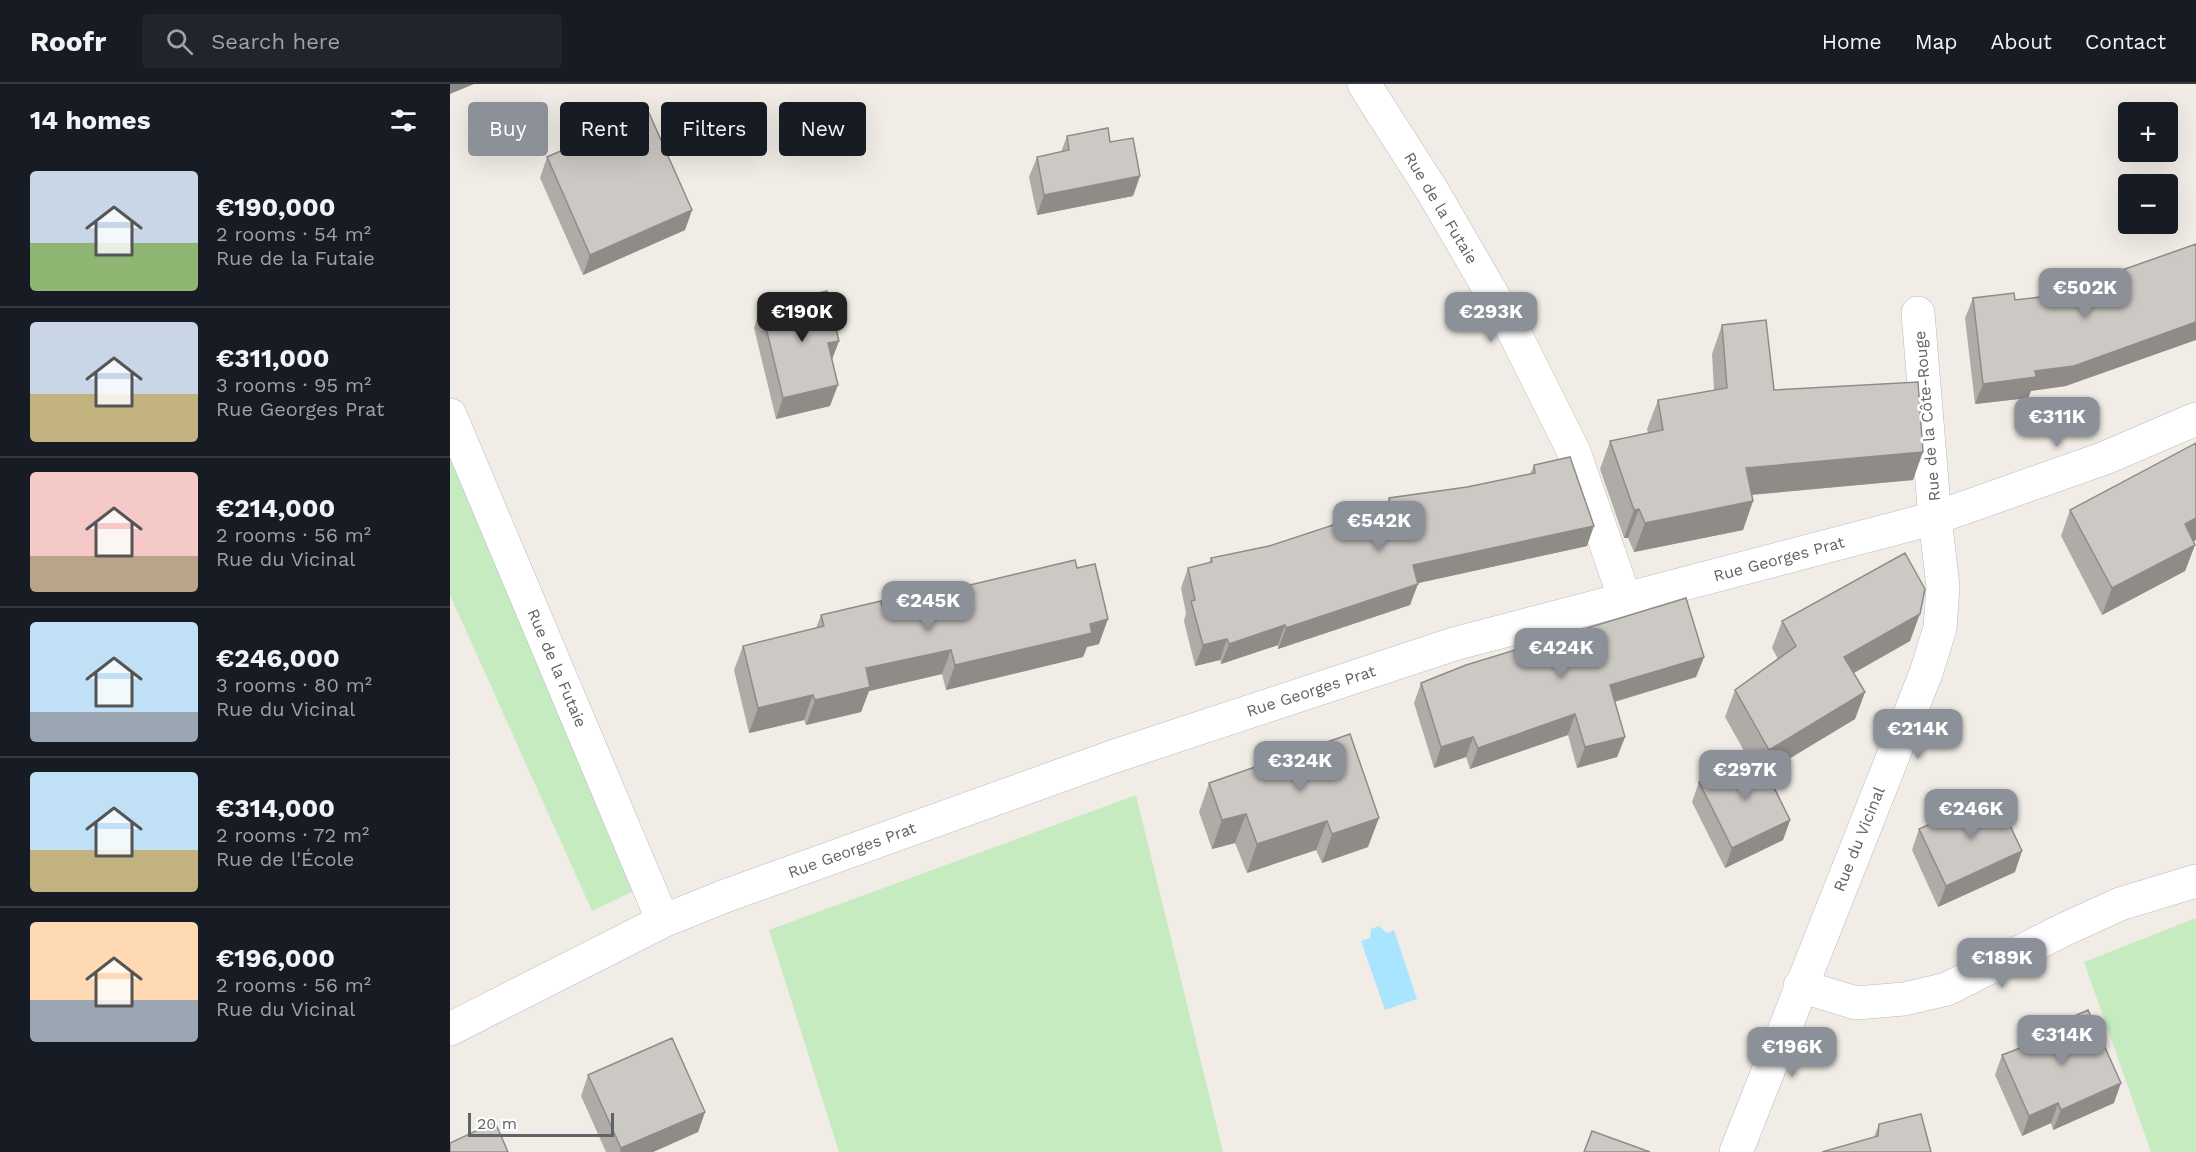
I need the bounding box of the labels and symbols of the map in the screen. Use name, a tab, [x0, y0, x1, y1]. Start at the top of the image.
street label: Rue de la Futaie	[1400, 149, 1482, 267]
pin: €502K	[2043, 268, 2127, 319]
pin: €190K	[760, 292, 844, 343]
pin: €293K	[1449, 292, 1533, 343]
street label: Rue de la Côte-Rouge	[1910, 330, 1944, 502]
pin: €311K	[2015, 397, 2099, 448]
pin: €542K	[1337, 501, 1421, 552]
street label: Rue Georges Prat	[1711, 532, 1847, 586]
pin: €245K	[886, 581, 970, 632]
street label: Rue de la Futaie	[523, 606, 591, 730]
pin: €424K	[1519, 628, 1603, 679]
street label: Rue Georges Prat	[1244, 661, 1378, 721]
pin: €214K	[1876, 709, 1960, 760]
pin: €324K	[1258, 741, 1342, 792]
pin: €297K	[1703, 750, 1787, 801]
street label: Rue du Vicinal	[1829, 784, 1889, 894]
pin: €246K	[1929, 789, 2013, 840]
street label: Rue Georges Prat	[785, 818, 919, 882]
pin: €189K	[1960, 938, 2044, 989]
pin: €314K	[2020, 1015, 2104, 1066]
pin: €196K	[1750, 1027, 1834, 1078]
scale bar	[468, 1110, 614, 1138]

